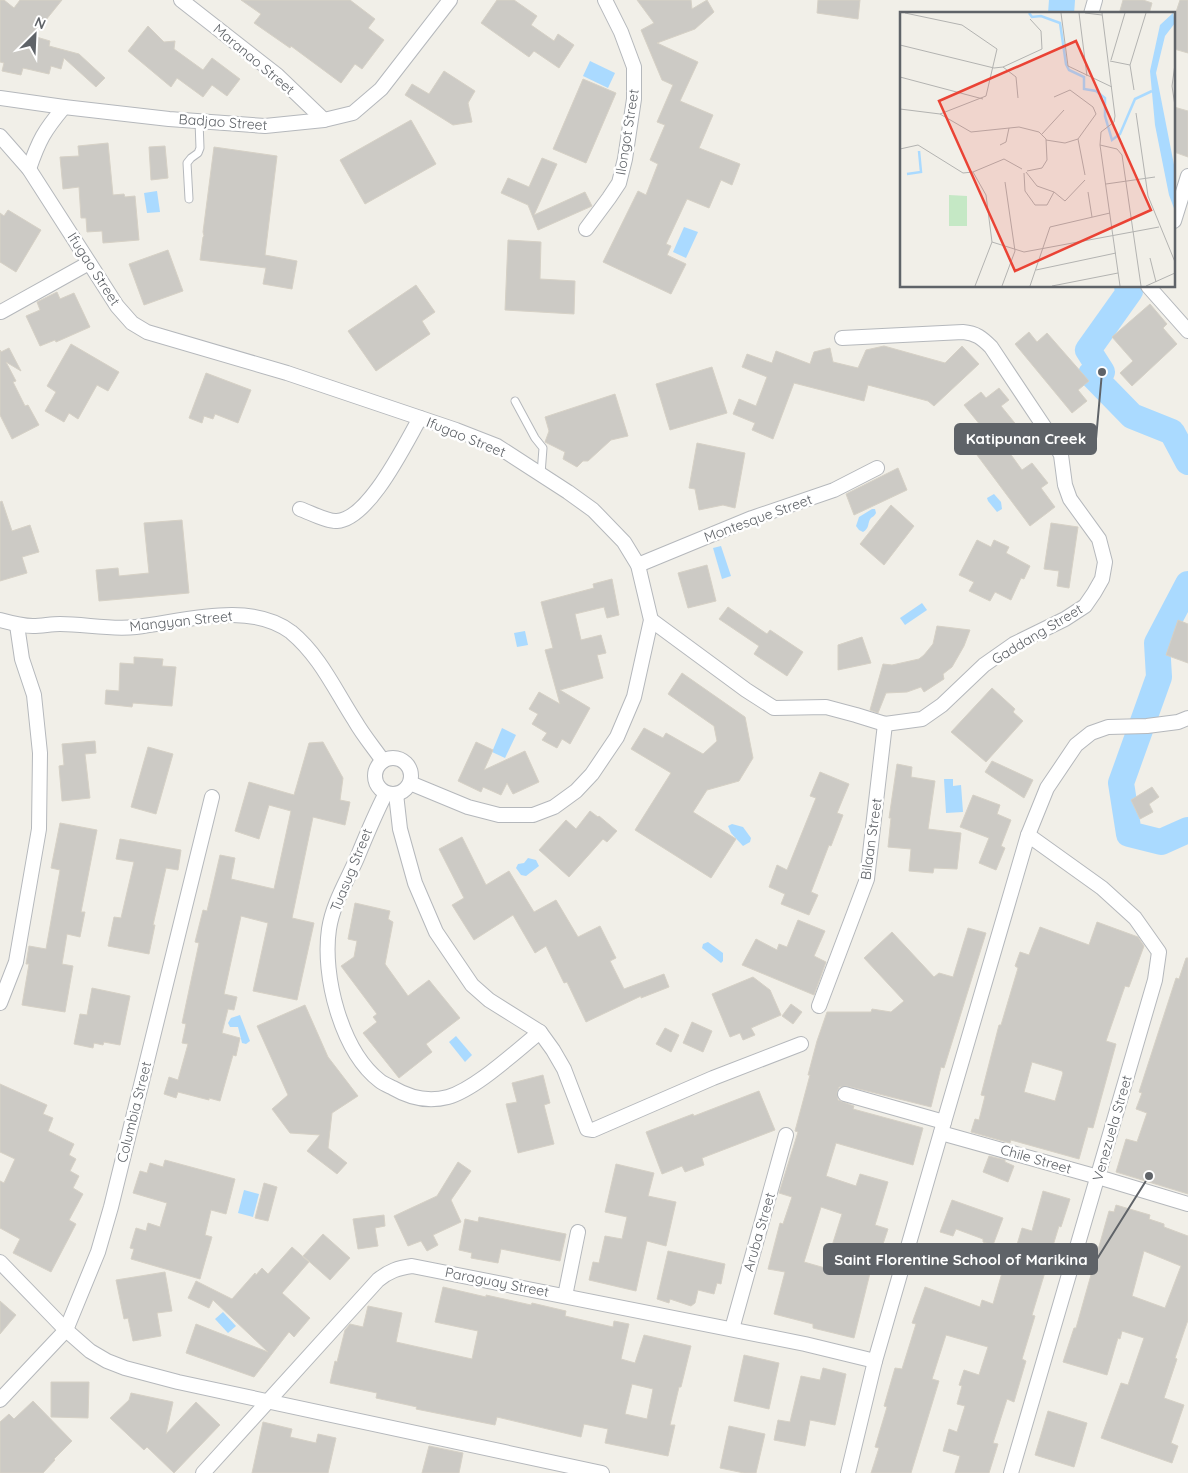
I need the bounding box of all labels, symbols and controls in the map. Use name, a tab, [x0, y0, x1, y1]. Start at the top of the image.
north arrow	[10, 10, 60, 60]
inset map	[900, 12, 1176, 288]
text: N	[32, 13, 49, 33]
street label: Maranao Street	[210, 20, 299, 98]
street label: Ilongot Street	[611, 87, 643, 176]
street label: Badjao Street	[178, 110, 268, 134]
street label: Ifugao Street	[64, 229, 125, 309]
street label: Ifugao Street	[424, 413, 509, 461]
callout: Katipunan Creek	[955, 424, 1096, 454]
text: Katipunan Creek	[966, 429, 1086, 448]
street label: Montesque Street	[701, 490, 815, 546]
street label: Gaddang Street	[988, 600, 1086, 668]
street label: Mangyan Street	[129, 607, 234, 635]
street label: Bilaan Street	[856, 797, 886, 881]
street label: Tuasug Street	[326, 825, 376, 914]
street label: Columbia Street	[113, 1059, 155, 1164]
street label: Venezuela Street	[1088, 1073, 1136, 1183]
street label: Chile Street	[998, 1140, 1074, 1178]
street label: Aruba Street	[739, 1190, 779, 1274]
callout: Saint Florentine School of Marikina	[824, 1244, 1097, 1274]
text: Saint Florentine School of Marikina	[834, 1250, 1088, 1269]
street label: Paraguay Street	[443, 1263, 551, 1301]

